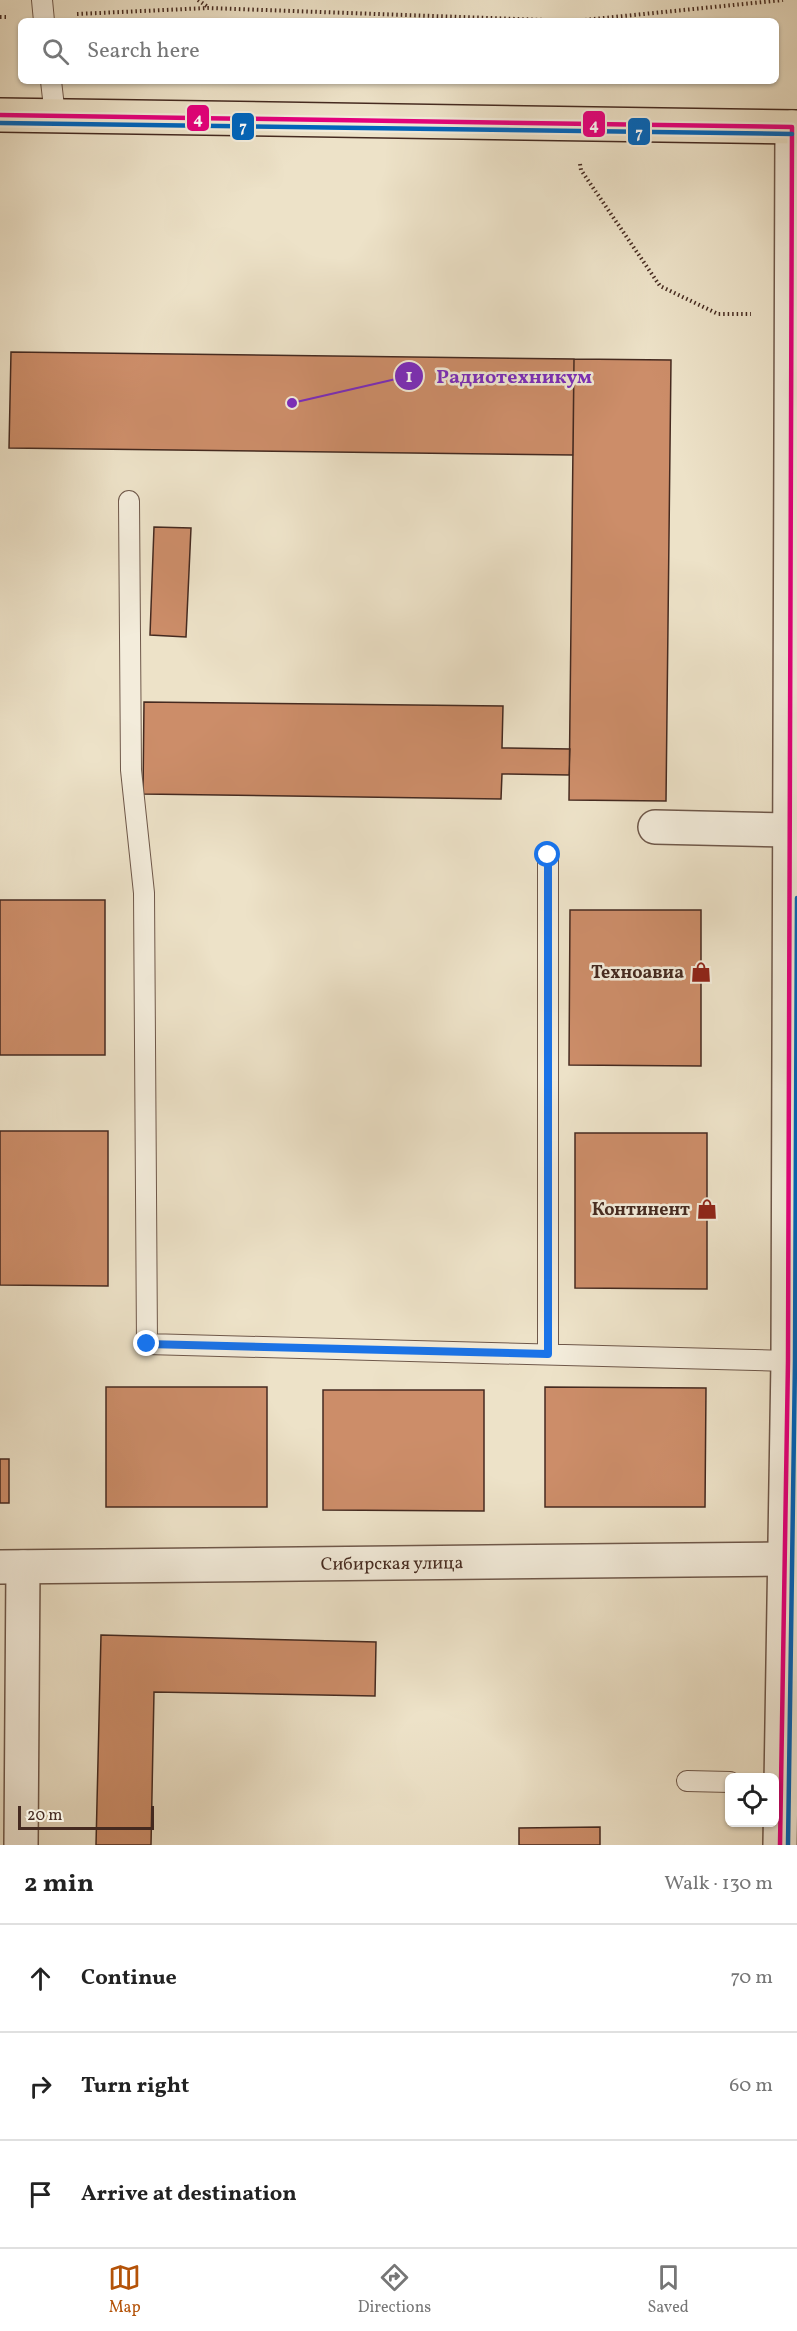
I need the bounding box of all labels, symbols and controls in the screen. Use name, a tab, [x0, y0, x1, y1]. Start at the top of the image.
search box	[18, 18, 779, 84]
icon: search	[39, 35, 72, 68]
text: Search here	[87, 36, 200, 67]
line badge: 4	[186, 104, 210, 132]
text: 4	[193, 109, 203, 131]
line badge: 4	[582, 110, 606, 138]
line badge: 7	[231, 112, 255, 141]
text: 4	[589, 115, 599, 137]
text: 7	[239, 117, 247, 139]
line badge: 7	[627, 117, 651, 146]
text: 7	[635, 123, 643, 145]
callout: Радиотехникум	[394, 357, 604, 395]
text: Радиотехникум	[436, 364, 592, 392]
text: 1	[405, 365, 413, 390]
route start	[534, 841, 560, 867]
shop icon: Техноавиа	[689, 960, 713, 984]
place label: Техноавиа	[591, 961, 684, 986]
shop icon: Континент	[695, 1197, 719, 1221]
place label: Континент	[592, 1198, 690, 1223]
route end	[133, 1330, 159, 1356]
street label: Сибирская улица	[320, 1551, 464, 1578]
map controls	[725, 1773, 779, 1827]
button: locate	[725, 1773, 779, 1827]
scale bar	[18, 1803, 154, 1830]
text: 20 m	[27, 1805, 62, 1827]
text: 2 min	[24, 1866, 94, 1902]
text: Walk · 130 m	[664, 1870, 773, 1898]
icon: ahead	[24, 1962, 57, 1995]
text: Continue	[81, 1963, 177, 1994]
text: 70 m	[730, 1964, 773, 1992]
icon: right	[24, 2070, 57, 2103]
text: Turn right	[81, 2071, 189, 2102]
text: 60 m	[729, 2072, 773, 2100]
icon: arrive	[24, 2178, 57, 2211]
text: Arrive at destination	[81, 2179, 297, 2210]
tab: Map	[108, 2261, 141, 2319]
tab: Directions	[358, 2261, 431, 2319]
tab: Saved	[648, 2261, 689, 2319]

